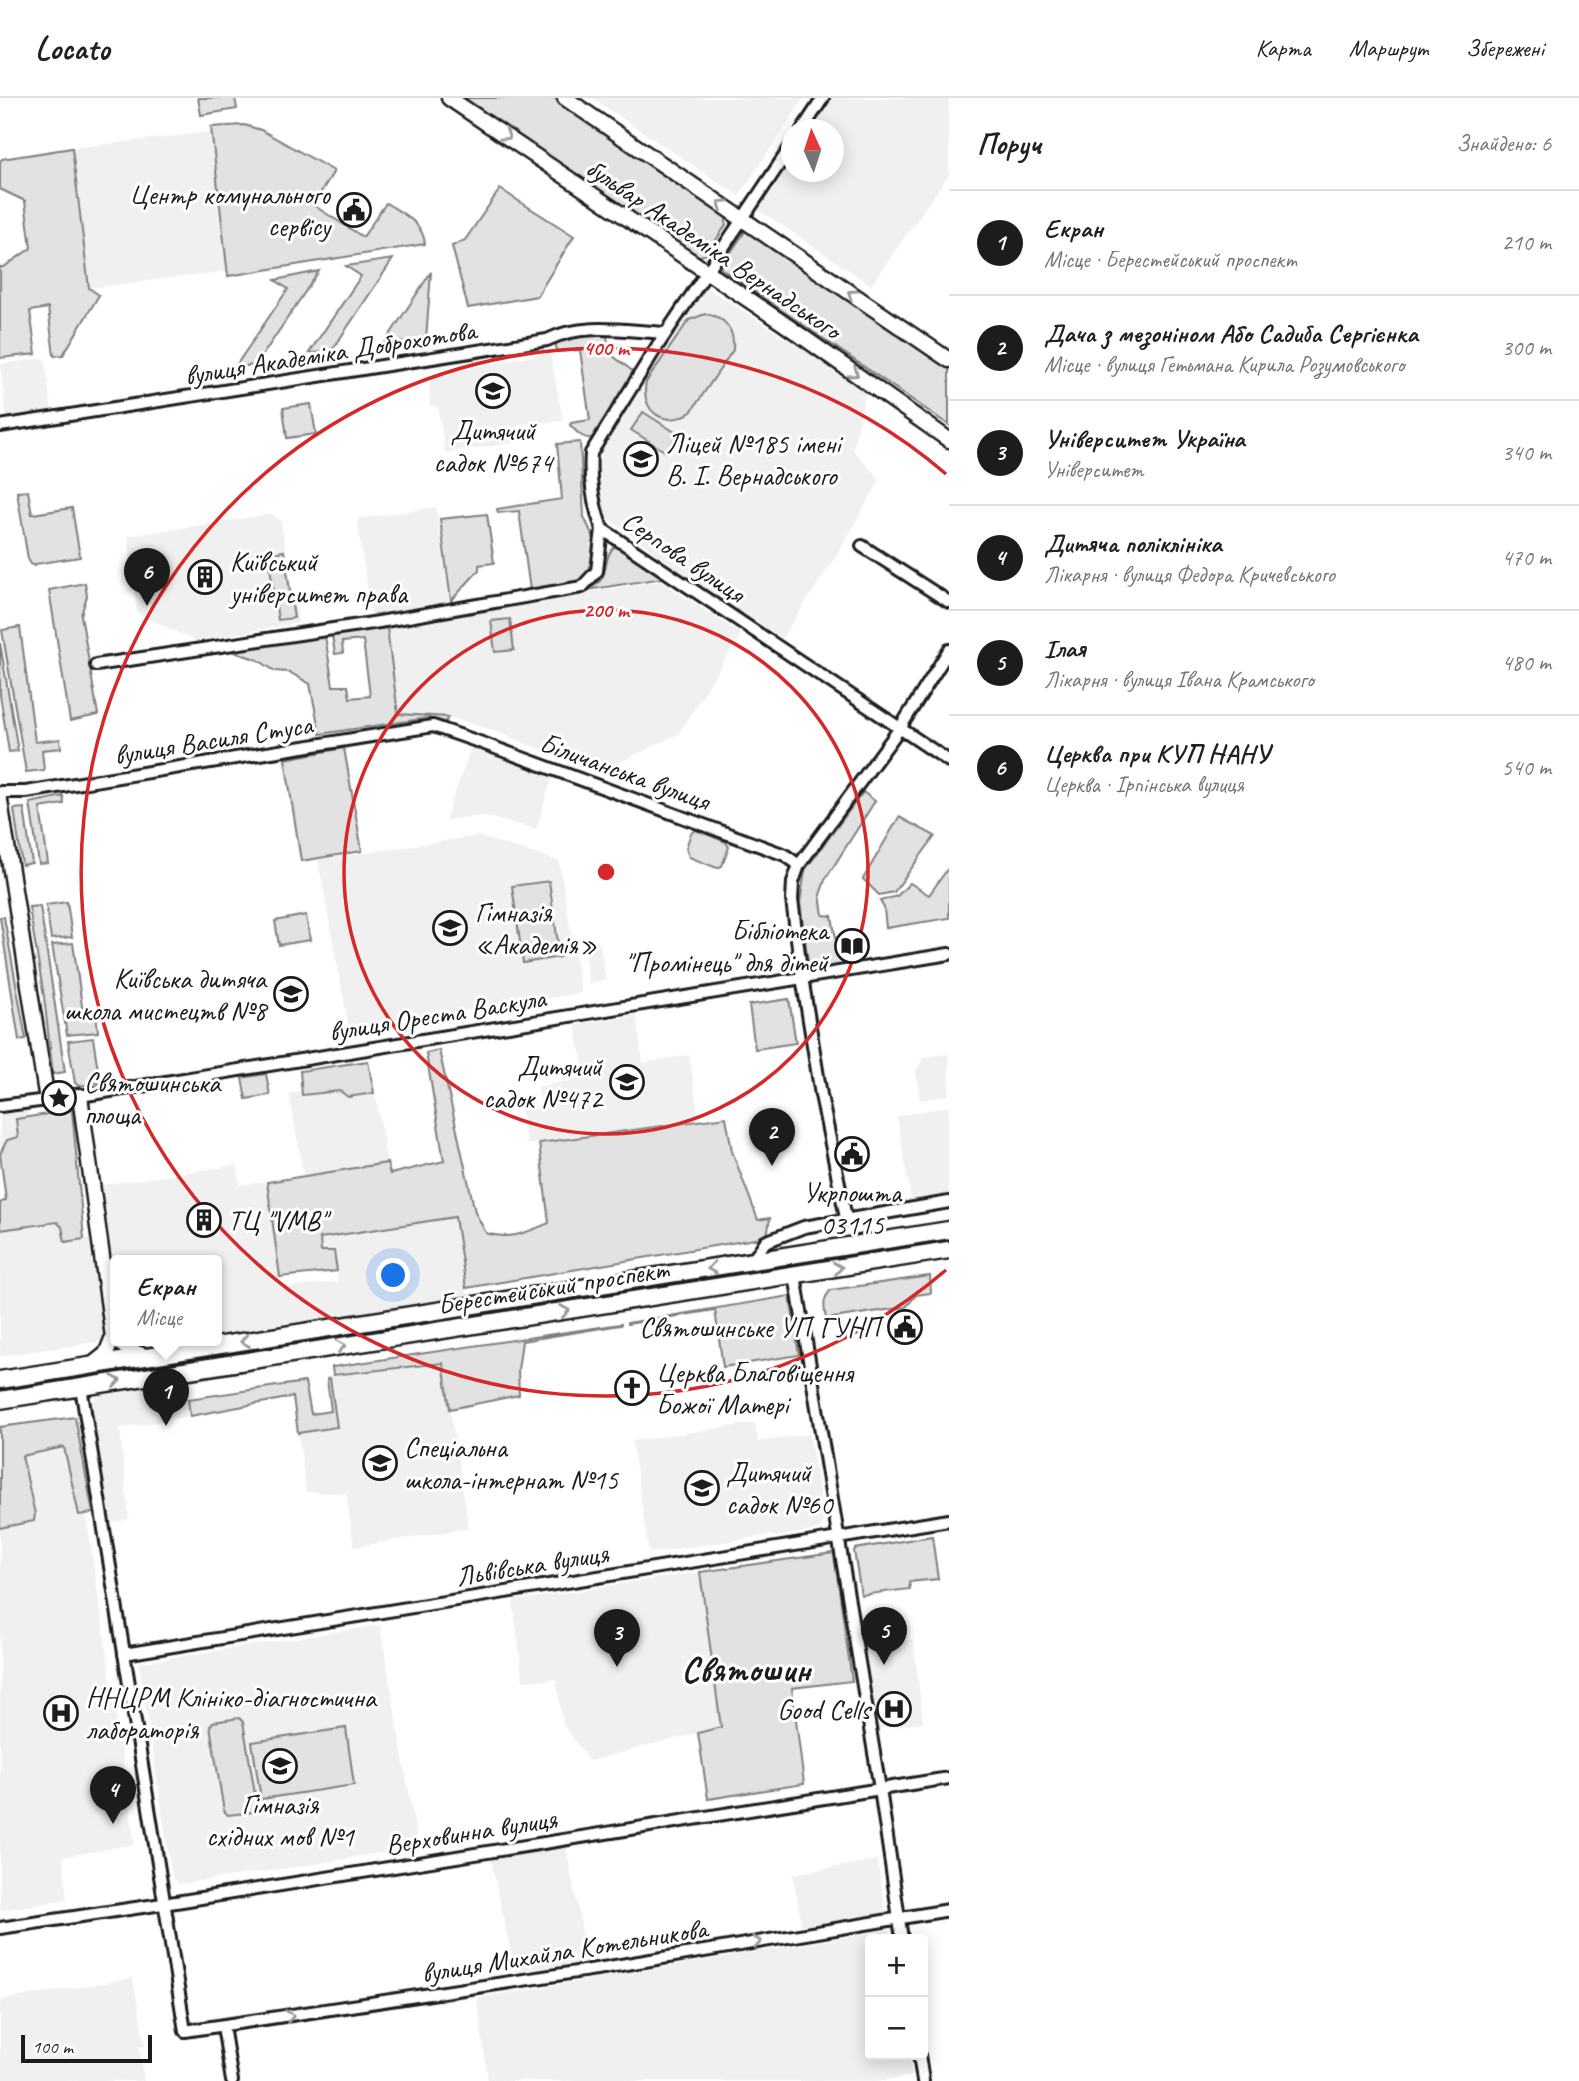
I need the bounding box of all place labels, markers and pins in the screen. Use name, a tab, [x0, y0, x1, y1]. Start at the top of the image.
place label: Центр комунального сервісу	[129, 177, 332, 244]
public building icon: Центр комунального сервісу	[335, 191, 373, 229]
school or university icon: Дитячий садок №674	[474, 372, 512, 410]
place label: Дитячий садок №674	[434, 413, 555, 480]
place label: Ліцей №185 імені В. І. Вернадського	[666, 426, 844, 493]
school or university icon: Ліцей №185 імені В. І. Вернадського	[622, 440, 660, 478]
place label: Київський університет права	[228, 544, 409, 611]
pin: 6	[124, 548, 170, 606]
building icon: Київський університет права	[186, 558, 224, 596]
centre of rings	[594, 860, 618, 884]
place label: Гімназія «Академія»	[475, 895, 597, 962]
school or university icon: Гімназія «Академія»	[431, 909, 469, 947]
place label: Бібліотека "Промінець" для дітей	[625, 913, 831, 980]
library icon: Бібліотека "Промінець" для дітей	[833, 927, 871, 965]
place label: Київська дитяча школа мистецтв №8	[64, 961, 268, 1028]
school or university icon: Київська дитяча школа мистецтв №8	[272, 975, 310, 1013]
place label: Дитячий садок №472	[483, 1049, 604, 1116]
school or university icon: Дитячий садок №472	[608, 1063, 646, 1101]
place label: Святошинська площа	[84, 1065, 222, 1132]
place icon: Святошинська площа	[40, 1079, 78, 1117]
pin: 2	[749, 1108, 795, 1166]
public building icon: Укрпошта 03115	[833, 1135, 871, 1173]
place label: Укрпошта 03115	[803, 1175, 903, 1242]
building icon: ТЦ "VMB"	[185, 1201, 223, 1239]
place label: ТЦ "VMB"	[228, 1203, 332, 1238]
public building icon: Святошинське УП ГУНП	[886, 1308, 924, 1346]
place label: Святошинське УП ГУНП	[639, 1310, 885, 1345]
place label: Церква Благовіщення Божої Матері	[656, 1355, 855, 1422]
pin: 1	[143, 1368, 189, 1426]
church icon: Церква Благовіщення Божої Матері	[613, 1369, 651, 1407]
place label: Спеціальна школа-інтернат №15	[404, 1430, 619, 1497]
school or university icon: Спеціальна школа-інтернат №15	[361, 1444, 399, 1482]
place label: Дитячий садок №60	[726, 1455, 835, 1522]
school or university icon: Дитячий садок №60	[683, 1469, 721, 1507]
pin: 5	[861, 1607, 907, 1665]
pin: 3	[594, 1609, 640, 1667]
place label: ННЦРМ Клініко-діагностична лабораторія	[86, 1680, 378, 1747]
hospital icon: Good Cells	[875, 1690, 913, 1728]
place label: Good Cells	[777, 1692, 872, 1727]
hospital icon: ННЦРМ Клініко-діагностична лабораторія	[42, 1694, 80, 1732]
school or university icon: Гімназія східних мов №1	[261, 1747, 299, 1785]
pin: 4	[90, 1766, 136, 1824]
place label: Гімназія східних мов №1	[206, 1787, 355, 1854]

